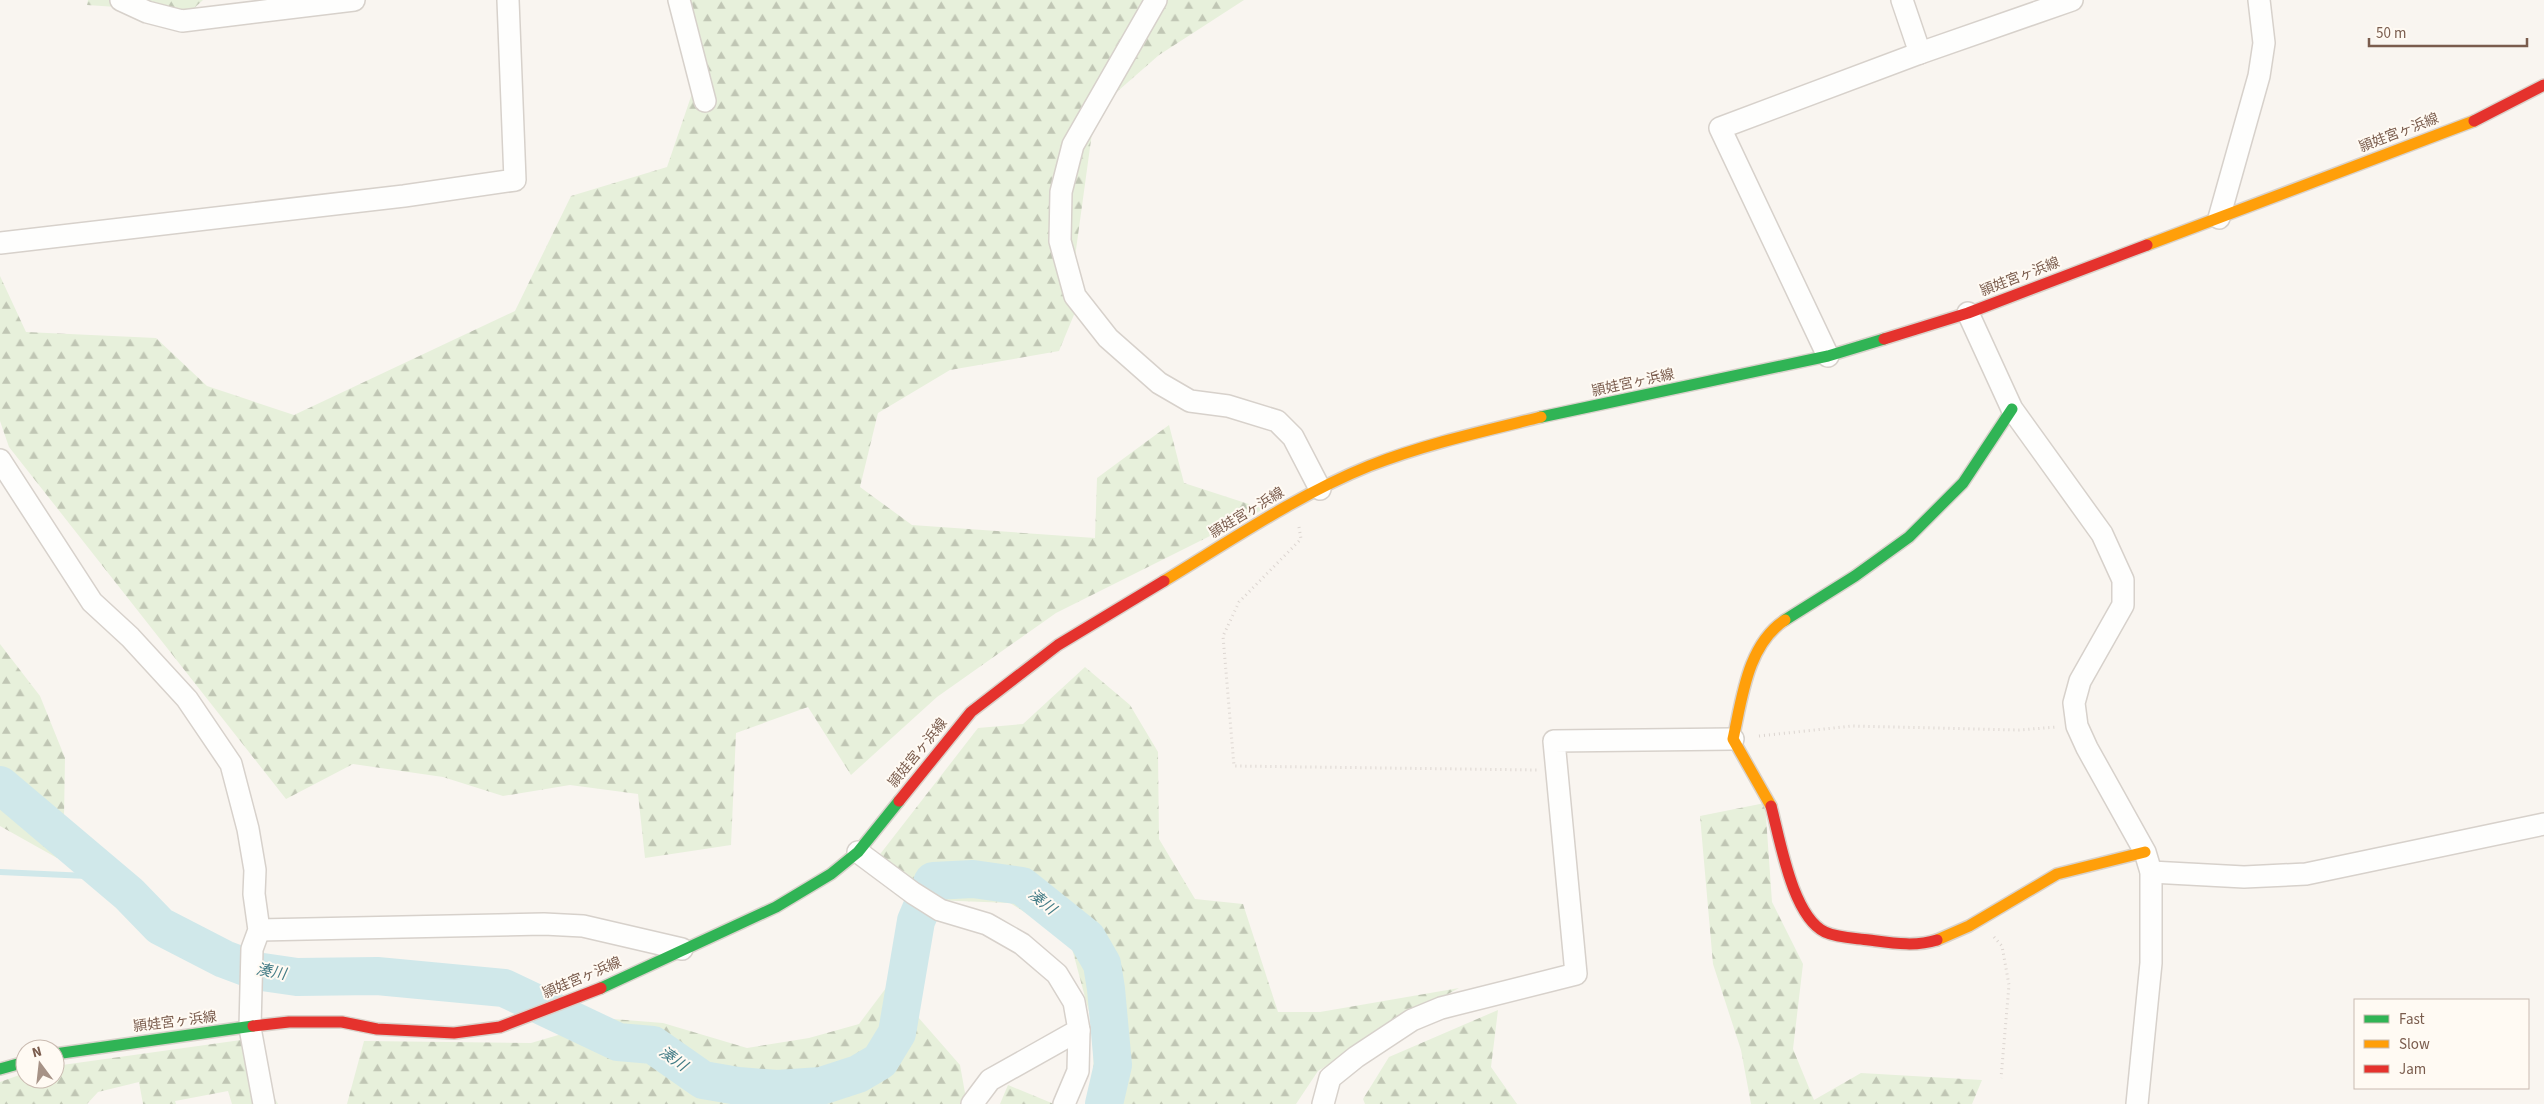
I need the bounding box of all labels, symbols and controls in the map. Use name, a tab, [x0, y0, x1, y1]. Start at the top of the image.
scale bar	[2369, 15, 2526, 47]
text: 50 m	[2376, 23, 2406, 44]
street label: 頴娃宮ヶ浜線	[2356, 109, 2442, 157]
street label: 頴娃宮ヶ浜線	[1977, 253, 2063, 301]
street label: 頴娃宮ヶ浜線	[1590, 364, 1676, 402]
street label: 頴娃宮ヶ浜線	[1206, 483, 1288, 543]
street label: 頴娃宮ヶ浜線	[884, 714, 952, 792]
water label: 湊川	[1024, 884, 1062, 921]
street label: 頴娃宮ヶ浜線	[539, 952, 625, 1004]
water label: 湊川	[254, 959, 290, 985]
legend	[2354, 999, 2529, 1089]
street label: 頴娃宮ヶ浜線	[132, 1007, 218, 1037]
text: Fast	[2399, 1009, 2425, 1030]
text: Slow	[2399, 1034, 2430, 1055]
north arrow	[15, 1039, 65, 1089]
text: N	[30, 1042, 44, 1063]
water label: 湊川	[655, 1042, 693, 1077]
text: Jam	[2399, 1059, 2426, 1080]

